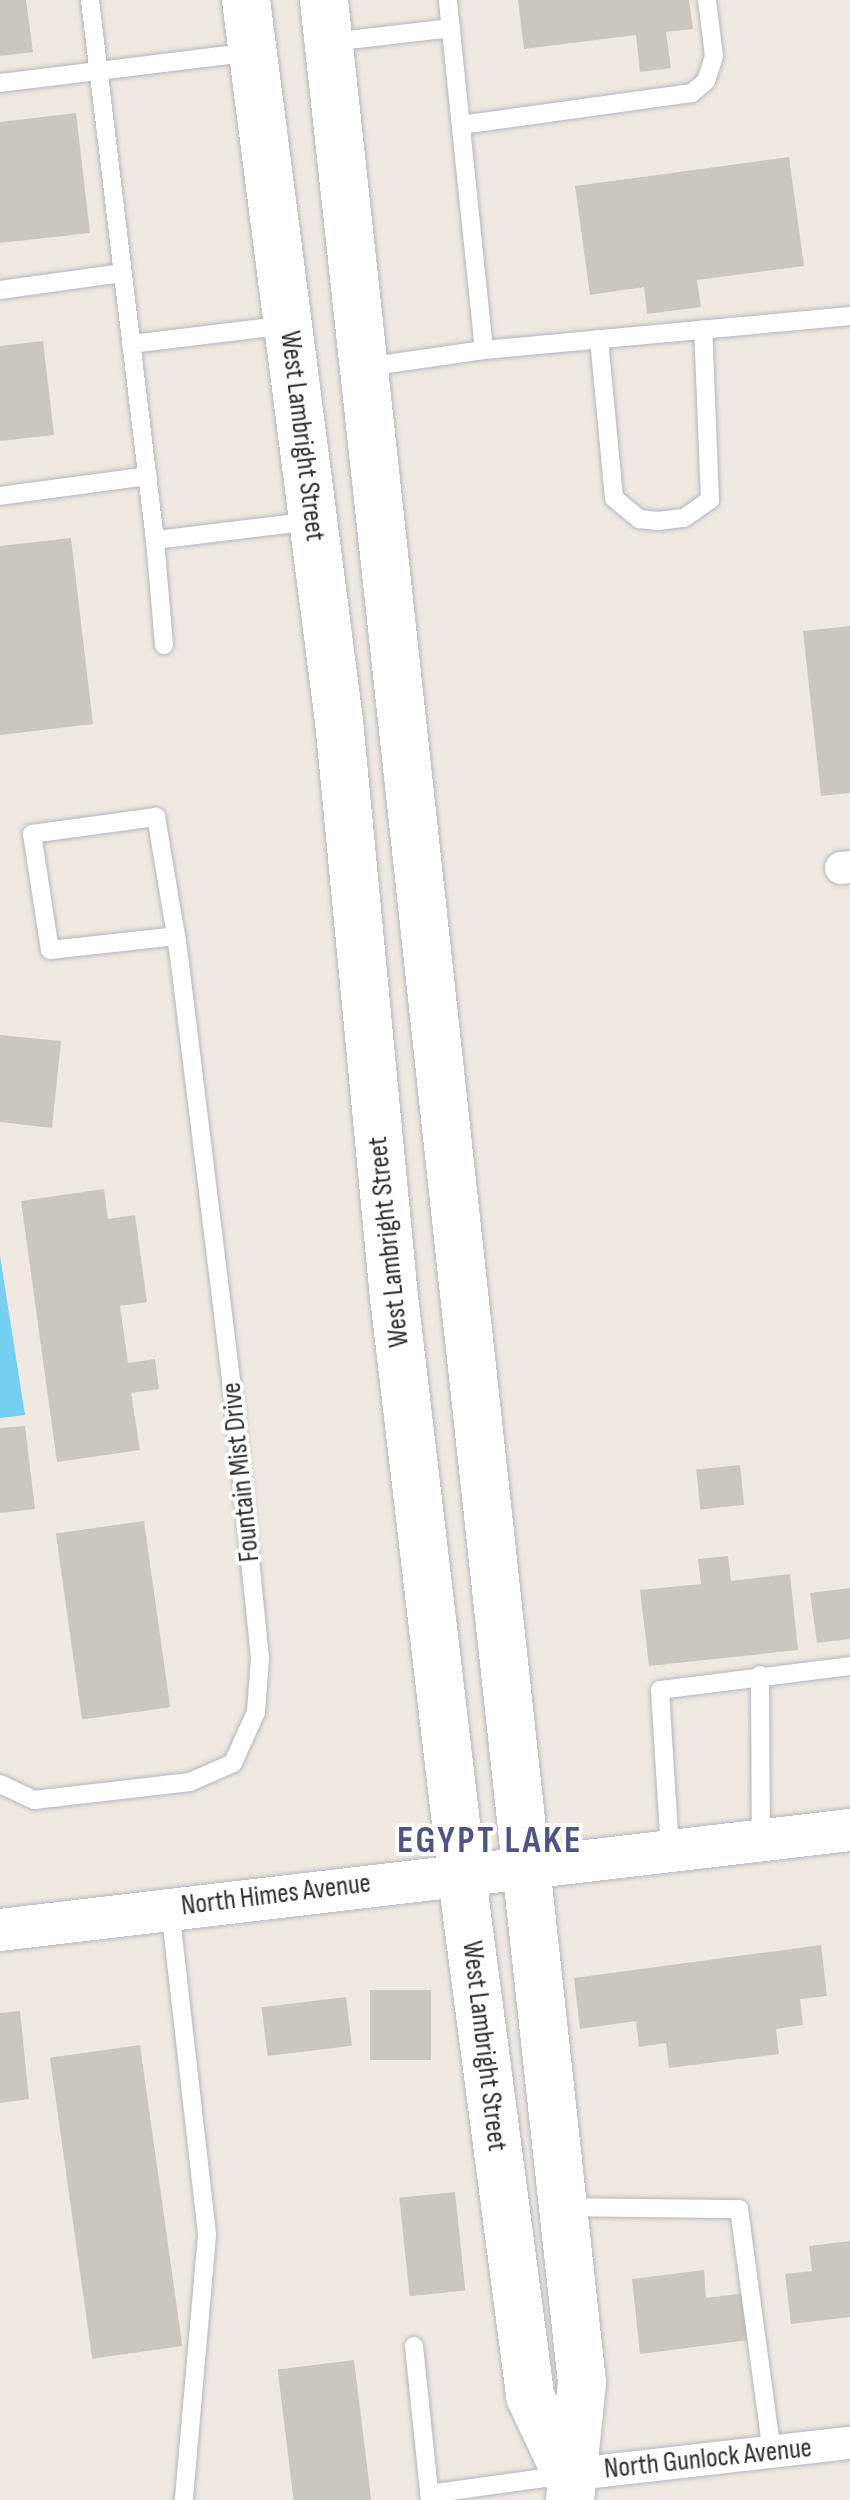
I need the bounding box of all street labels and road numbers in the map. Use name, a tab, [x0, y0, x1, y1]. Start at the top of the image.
street label: West Lambright Street	[272, 329, 332, 543]
street label: West Lambright Street	[361, 1135, 417, 1349]
street label: Fountain Mist Drive	[215, 1381, 267, 1563]
street label: North Himes Avenue	[179, 1867, 373, 1923]
street label: West Lambright Street	[454, 1939, 514, 2153]
street label: North Gunlock Avenue	[603, 2431, 813, 2487]

